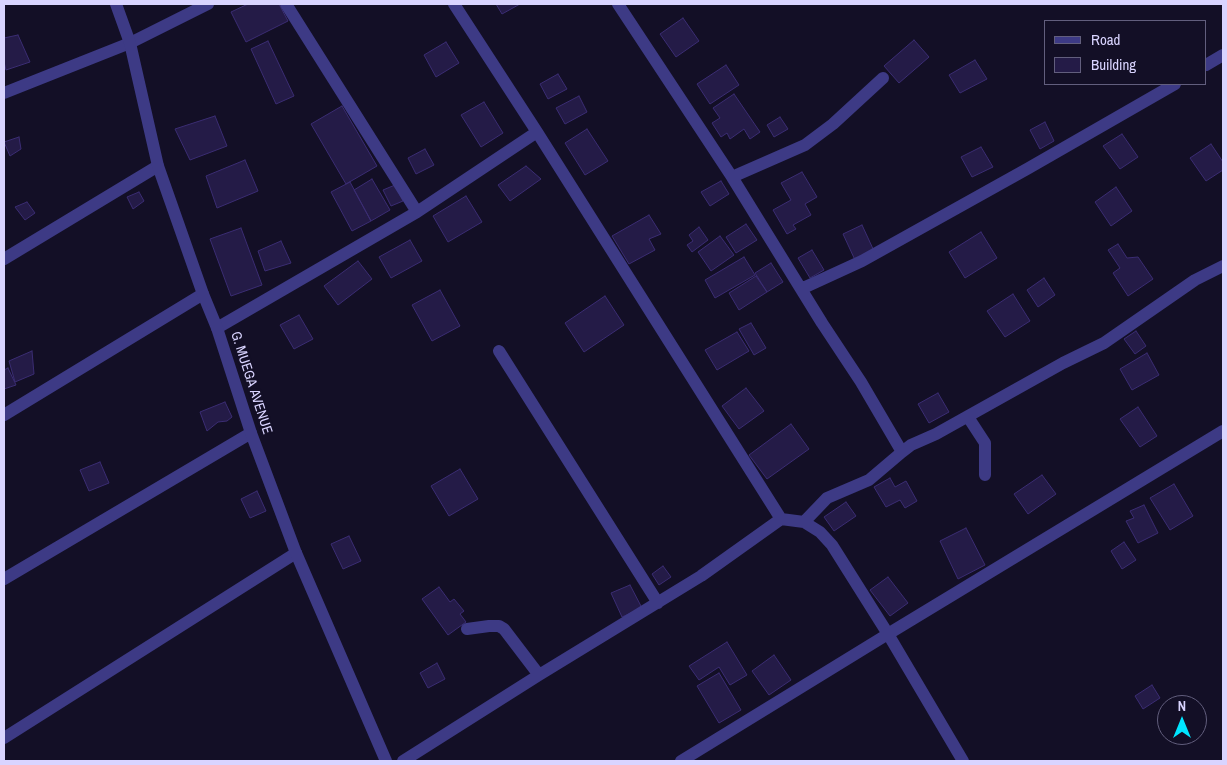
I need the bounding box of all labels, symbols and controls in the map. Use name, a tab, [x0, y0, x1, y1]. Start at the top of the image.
legend	[1044, 20, 1207, 85]
text: Road	[1091, 29, 1120, 50]
text: Building	[1091, 54, 1136, 75]
street label: G. MUEGA AVENUE	[226, 330, 276, 436]
north arrow	[1157, 695, 1207, 745]
text: N	[1178, 697, 1186, 715]

